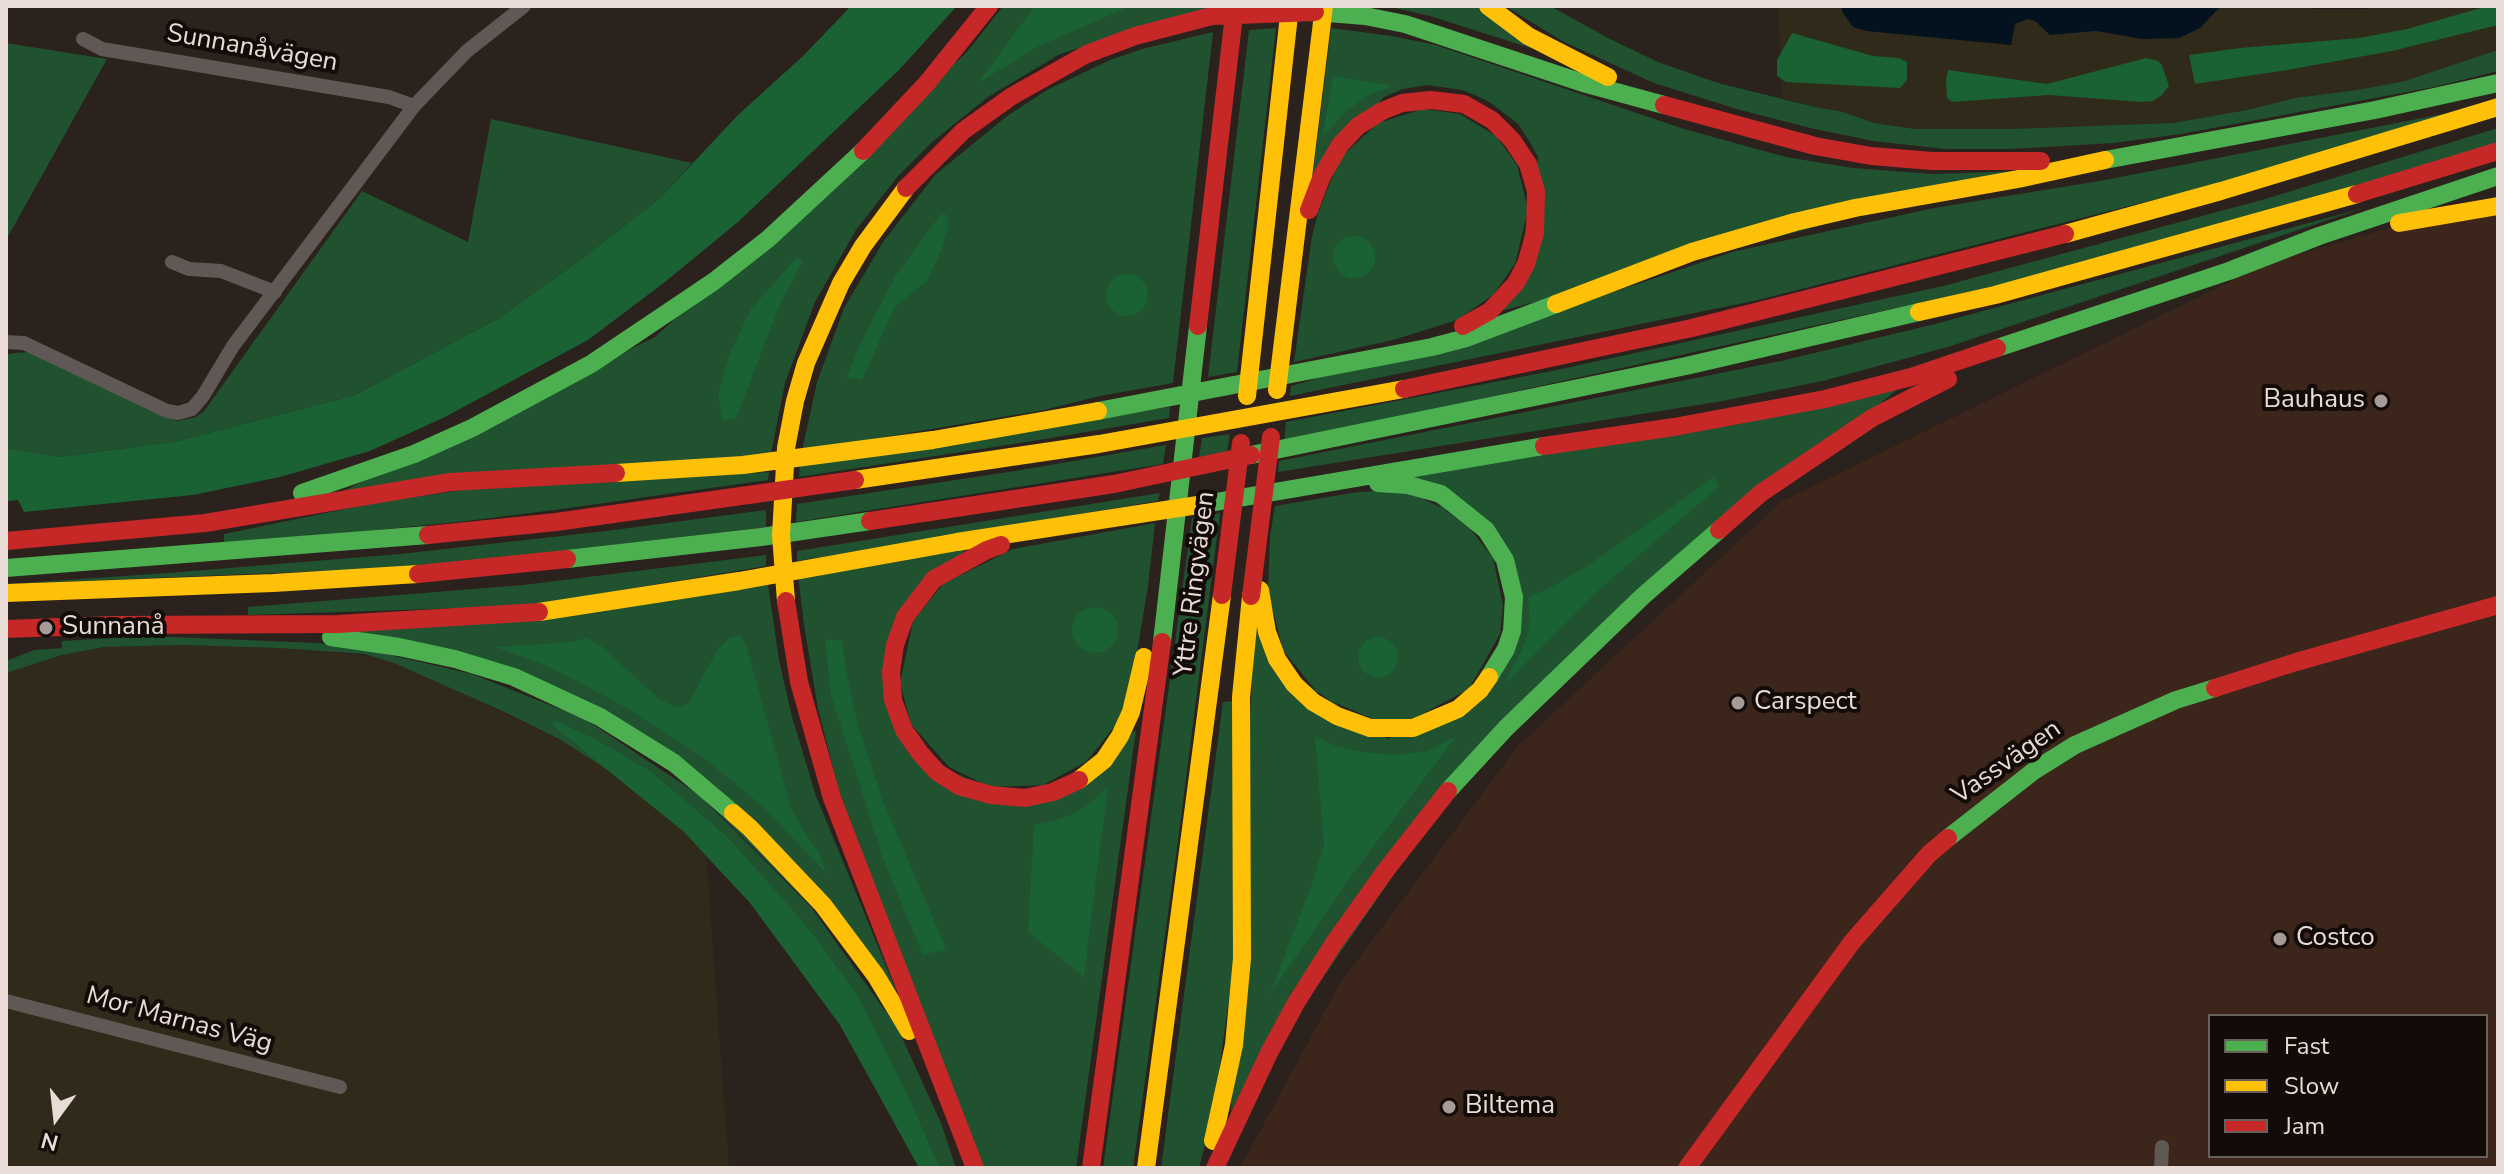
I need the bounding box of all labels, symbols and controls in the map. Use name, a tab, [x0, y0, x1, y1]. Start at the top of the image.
street label: Sunnanåvägen	[164, 19, 340, 79]
place label: Bauhaus	[2263, 385, 2365, 417]
marker: Bauhaus	[2372, 392, 2390, 410]
street label: Yttre Ringvägen	[1169, 490, 1223, 678]
place label: Sunnanå	[62, 612, 164, 644]
marker: Sunnanå	[37, 619, 55, 637]
place label: Carspect	[1754, 687, 1857, 719]
marker: Carspect	[1729, 694, 1747, 712]
street label: Vassvägen	[1947, 714, 2067, 812]
place label: Costco	[2296, 923, 2375, 955]
marker: Costco	[2271, 930, 2289, 948]
street label: Mor Marnas Väg	[83, 981, 275, 1061]
legend	[2208, 1014, 2488, 1158]
text: Fast	[2284, 1030, 2329, 1062]
text: Slow	[2284, 1070, 2339, 1102]
north arrow	[16, 1078, 96, 1158]
place label: Biltema	[1465, 1091, 1555, 1123]
marker: Biltema	[1440, 1098, 1458, 1116]
text: Jam	[2284, 1110, 2325, 1142]
text: N	[38, 1125, 62, 1158]

